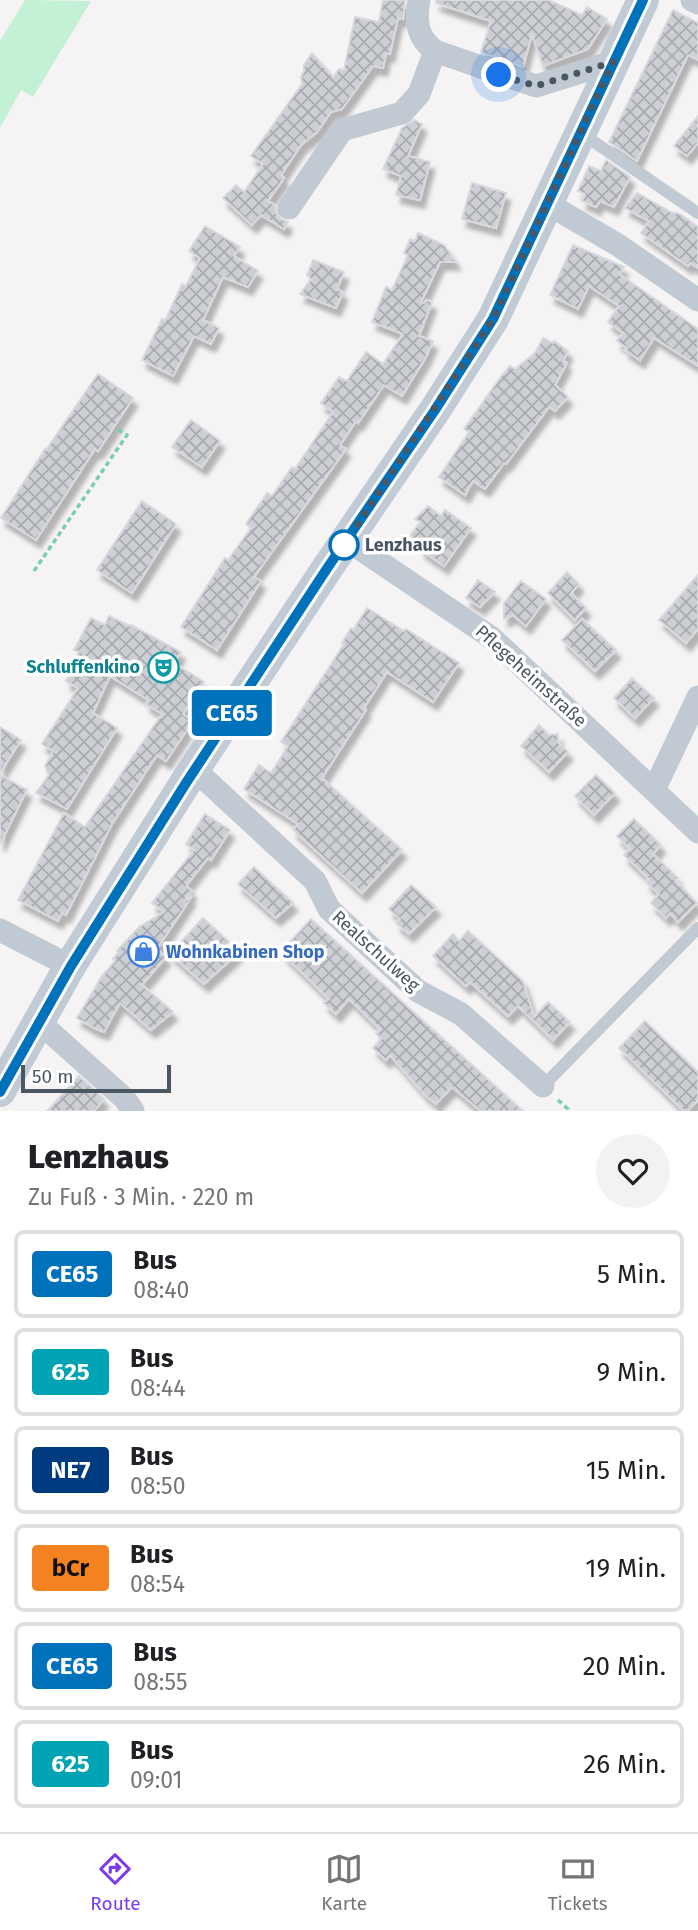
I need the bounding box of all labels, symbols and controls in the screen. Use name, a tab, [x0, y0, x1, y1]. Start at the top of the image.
your location	[481, 57, 516, 92]
marker: Lenzhaus	[329, 530, 359, 560]
place label: Lenzhaus	[365, 534, 442, 556]
street label: Pflegeheimstraße	[471, 620, 591, 732]
theatre icon: Schluffenkino	[146, 650, 180, 684]
place label: Schluffenkino	[26, 656, 140, 678]
line badge: CE65	[183, 690, 281, 736]
text: CE65	[206, 699, 258, 727]
street label: Realschulweg	[328, 906, 425, 997]
shop icon: Wohnkabinen Shop	[126, 935, 160, 969]
place label: Wohnkabinen Shop	[166, 941, 325, 963]
scale bar	[21, 1062, 172, 1094]
text: 50 m	[32, 1065, 73, 1088]
button: heart	[596, 1134, 670, 1208]
text: Lenzhaus	[28, 1137, 169, 1177]
text: Zu Fuß · 3 Min. · 220 m	[28, 1183, 254, 1211]
text: Bus	[133, 1245, 177, 1276]
text: 5 Min.	[597, 1259, 666, 1290]
text: CE65	[46, 1260, 98, 1288]
text: 08:40	[133, 1276, 189, 1304]
text: Bus	[130, 1343, 173, 1374]
text: 9 Min.	[596, 1357, 666, 1388]
text: 625	[51, 1358, 90, 1386]
text: 08:44	[130, 1374, 185, 1402]
text: Bus	[130, 1441, 173, 1472]
text: 15 Min.	[586, 1455, 666, 1486]
text: NE7	[51, 1456, 90, 1484]
text: 08:50	[130, 1472, 185, 1500]
text: Bus	[130, 1539, 173, 1570]
text: 19 Min.	[585, 1553, 666, 1584]
text: bCr	[52, 1554, 89, 1582]
text: 08:54	[130, 1570, 185, 1598]
text: Bus	[133, 1637, 177, 1668]
text: 20 Min.	[583, 1651, 666, 1682]
text: CE65	[46, 1652, 98, 1680]
text: 08:55	[133, 1668, 187, 1696]
text: Bus	[130, 1735, 173, 1766]
text: 26 Min.	[583, 1749, 666, 1780]
text: 625	[51, 1750, 90, 1778]
text: 09:01	[130, 1766, 182, 1794]
tab: Route	[90, 1850, 141, 1915]
tab: Karte	[321, 1850, 367, 1915]
tab: Tickets	[548, 1850, 608, 1915]

